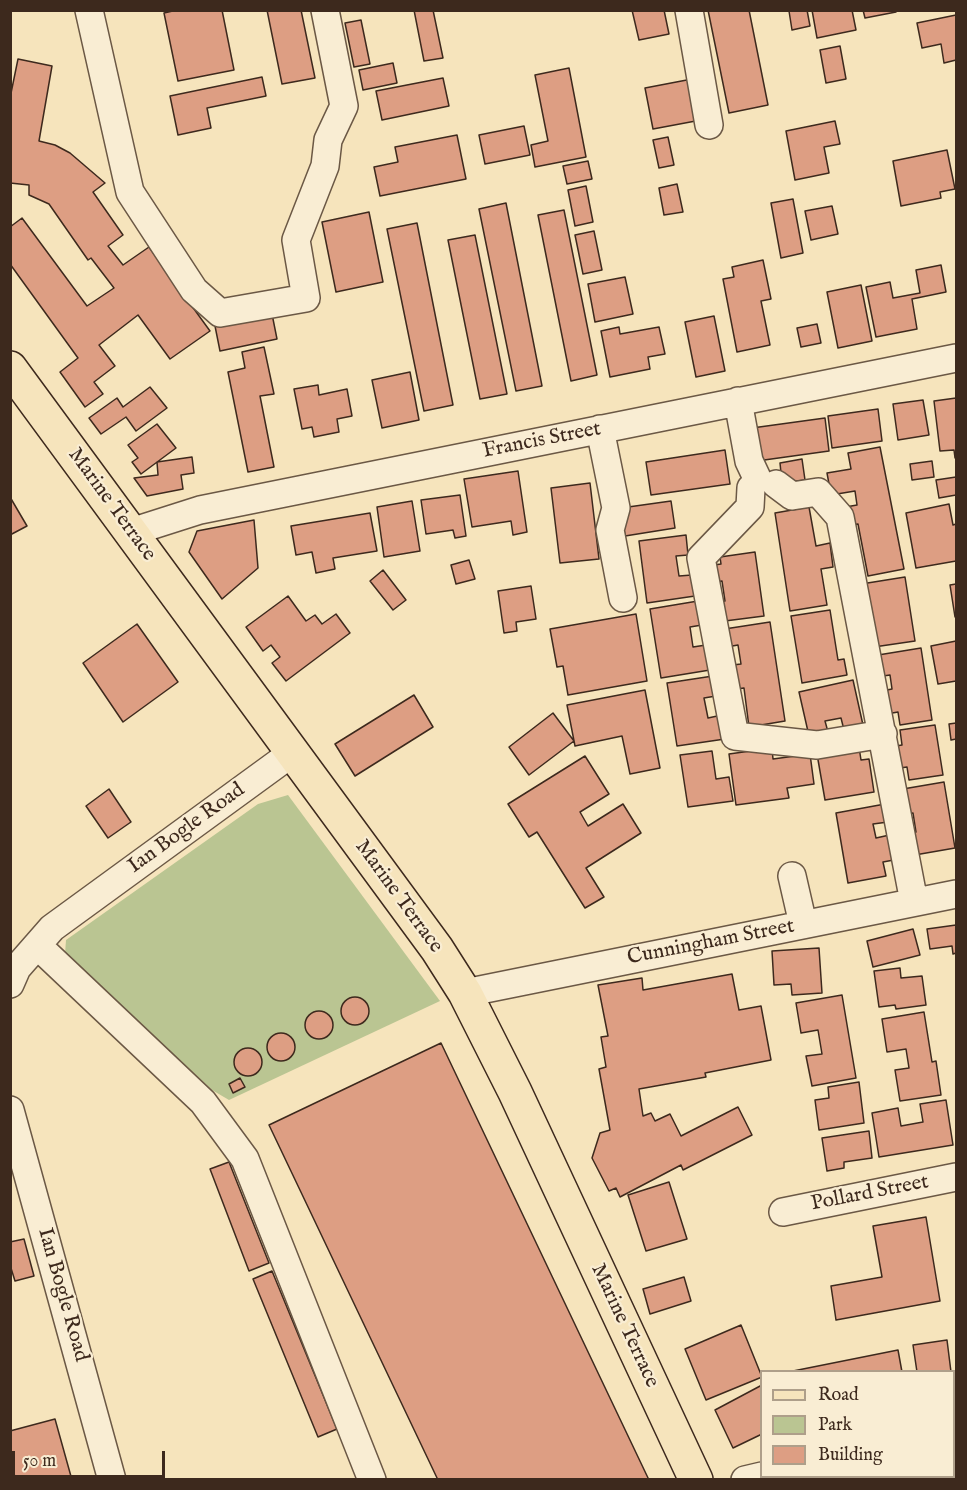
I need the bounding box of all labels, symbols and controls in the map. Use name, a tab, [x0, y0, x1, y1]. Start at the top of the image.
street label: Francis Street	[481, 417, 603, 465]
street label: Marine Terrace	[61, 443, 161, 567]
street label: Ian Bogle Road	[124, 778, 250, 880]
street label: Marine Terrace	[348, 835, 448, 959]
street label: Cunningham Street	[625, 914, 797, 972]
street label: Pollard Street	[809, 1170, 931, 1218]
street label: Ian Bogle Road	[31, 1225, 93, 1365]
street label: Marine Terrace	[584, 1260, 664, 1392]
legend	[760, 1370, 955, 1478]
text: Road	[818, 1384, 859, 1407]
text: Park	[818, 1414, 852, 1437]
scale bar	[15, 1439, 168, 1477]
text: Building	[818, 1444, 883, 1467]
text: 50 m	[23, 1450, 56, 1473]

